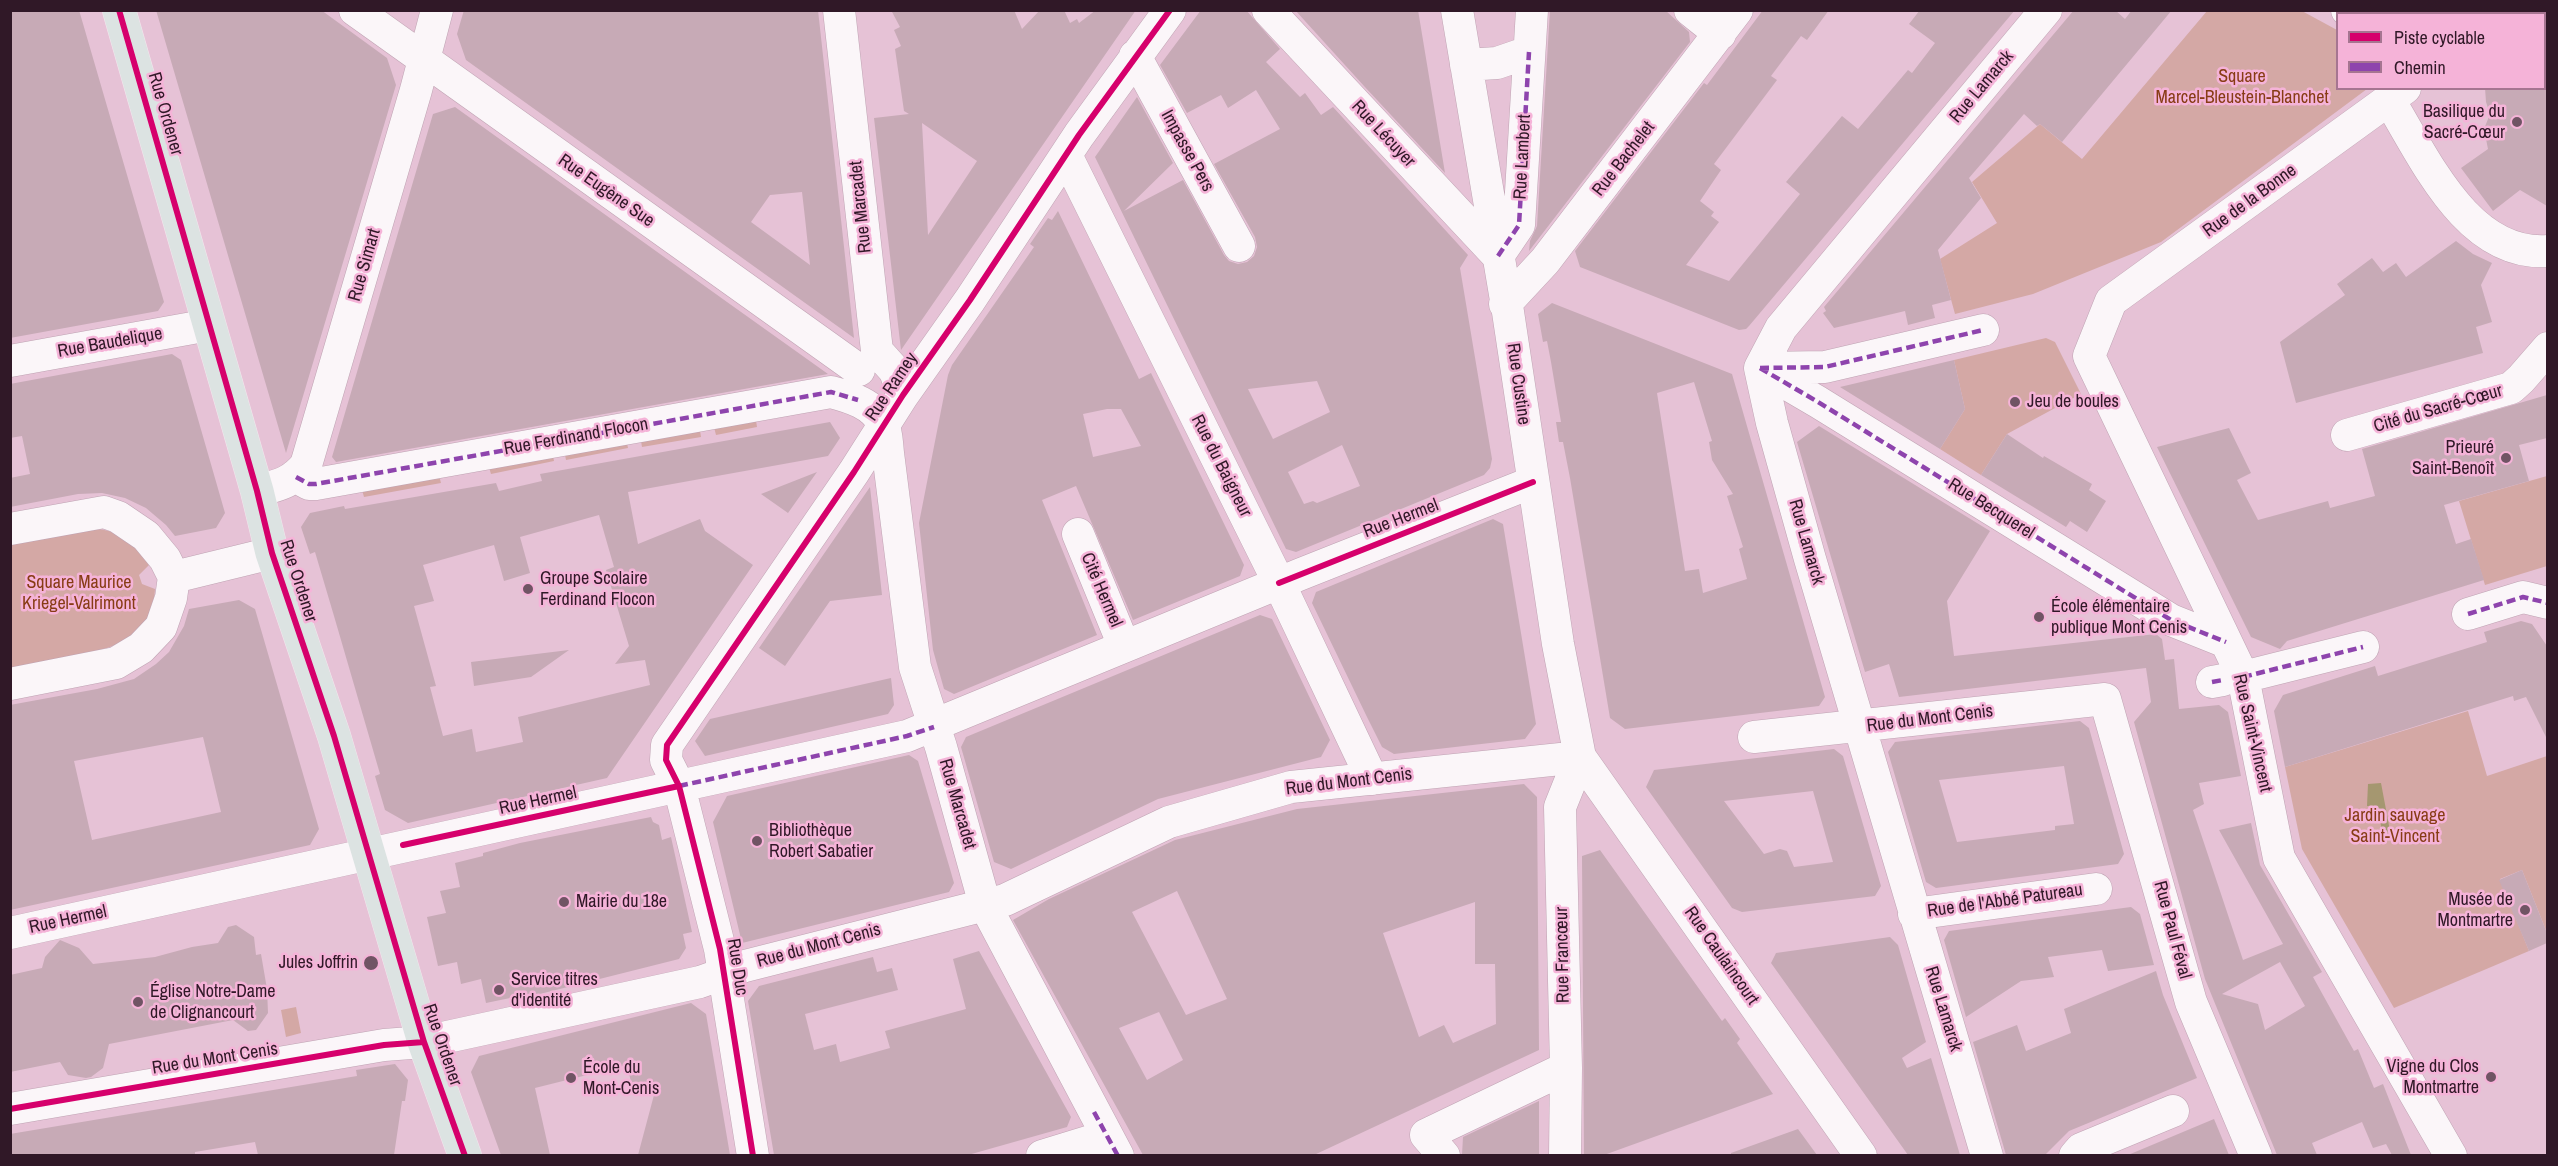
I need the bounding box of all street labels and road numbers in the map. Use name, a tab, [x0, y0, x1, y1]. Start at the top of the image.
street label: Rue Lamarck	[1946, 46, 2018, 128]
street label: Rue Ordener	[143, 70, 187, 158]
street label: Rue Lécuyer	[1347, 96, 1419, 172]
street label: Impasse Pers	[1156, 106, 1218, 196]
street label: Rue Lambert	[1510, 114, 1536, 200]
street label: Rue Bachelet	[1588, 117, 1660, 201]
street label: Rue Eugène Sue	[554, 150, 658, 232]
street label: Rue Marcadet	[845, 160, 877, 254]
street label: Rue de la Bonne	[2199, 160, 2301, 242]
street label: Rue Simart	[344, 226, 386, 304]
street label: Rue Baudelique	[56, 323, 164, 363]
street label: Rue Custine	[1502, 342, 1534, 426]
street label: Rue Ramey	[861, 349, 923, 425]
street label: Cité du Sacré-Cœur	[2371, 380, 2505, 438]
street label: Rue du Baigneur	[1186, 411, 1256, 521]
street label: Rue Ferdinand Flocon	[502, 414, 650, 460]
street label: Rue Becquerel	[1944, 474, 2038, 544]
street label: Rue Hermel	[1360, 495, 1442, 543]
street label: Rue Lamarck	[1784, 497, 1828, 587]
street label: Rue Ordener	[275, 537, 321, 625]
street label: Cité Hermel	[1076, 550, 1126, 630]
street label: Rue Saint-Vincent	[2228, 672, 2276, 794]
street label: Rue du Mont Cenis	[1866, 701, 1994, 737]
street label: Rue Marcadet	[934, 756, 980, 852]
street label: Rue du Mont Cenis	[1285, 764, 1413, 800]
street label: Rue Hermel	[497, 782, 579, 820]
street label: Rue de l'Abbé Patureau	[1926, 879, 2084, 923]
street label: Rue Paul Féval	[2149, 879, 2195, 981]
street label: Rue Hermel	[27, 901, 109, 939]
street label: Rue Caulaincourt	[1679, 903, 1763, 1009]
street label: Rue Francœur	[1551, 907, 1575, 1003]
street label: Rue du Mont Cenis	[755, 919, 883, 973]
street label: Rue Duc	[722, 937, 752, 997]
street label: Rue Lamarck	[1920, 964, 1966, 1054]
street label: Rue Ordener	[418, 1001, 466, 1089]
street label: Rue du Mont Cenis	[151, 1038, 279, 1080]

